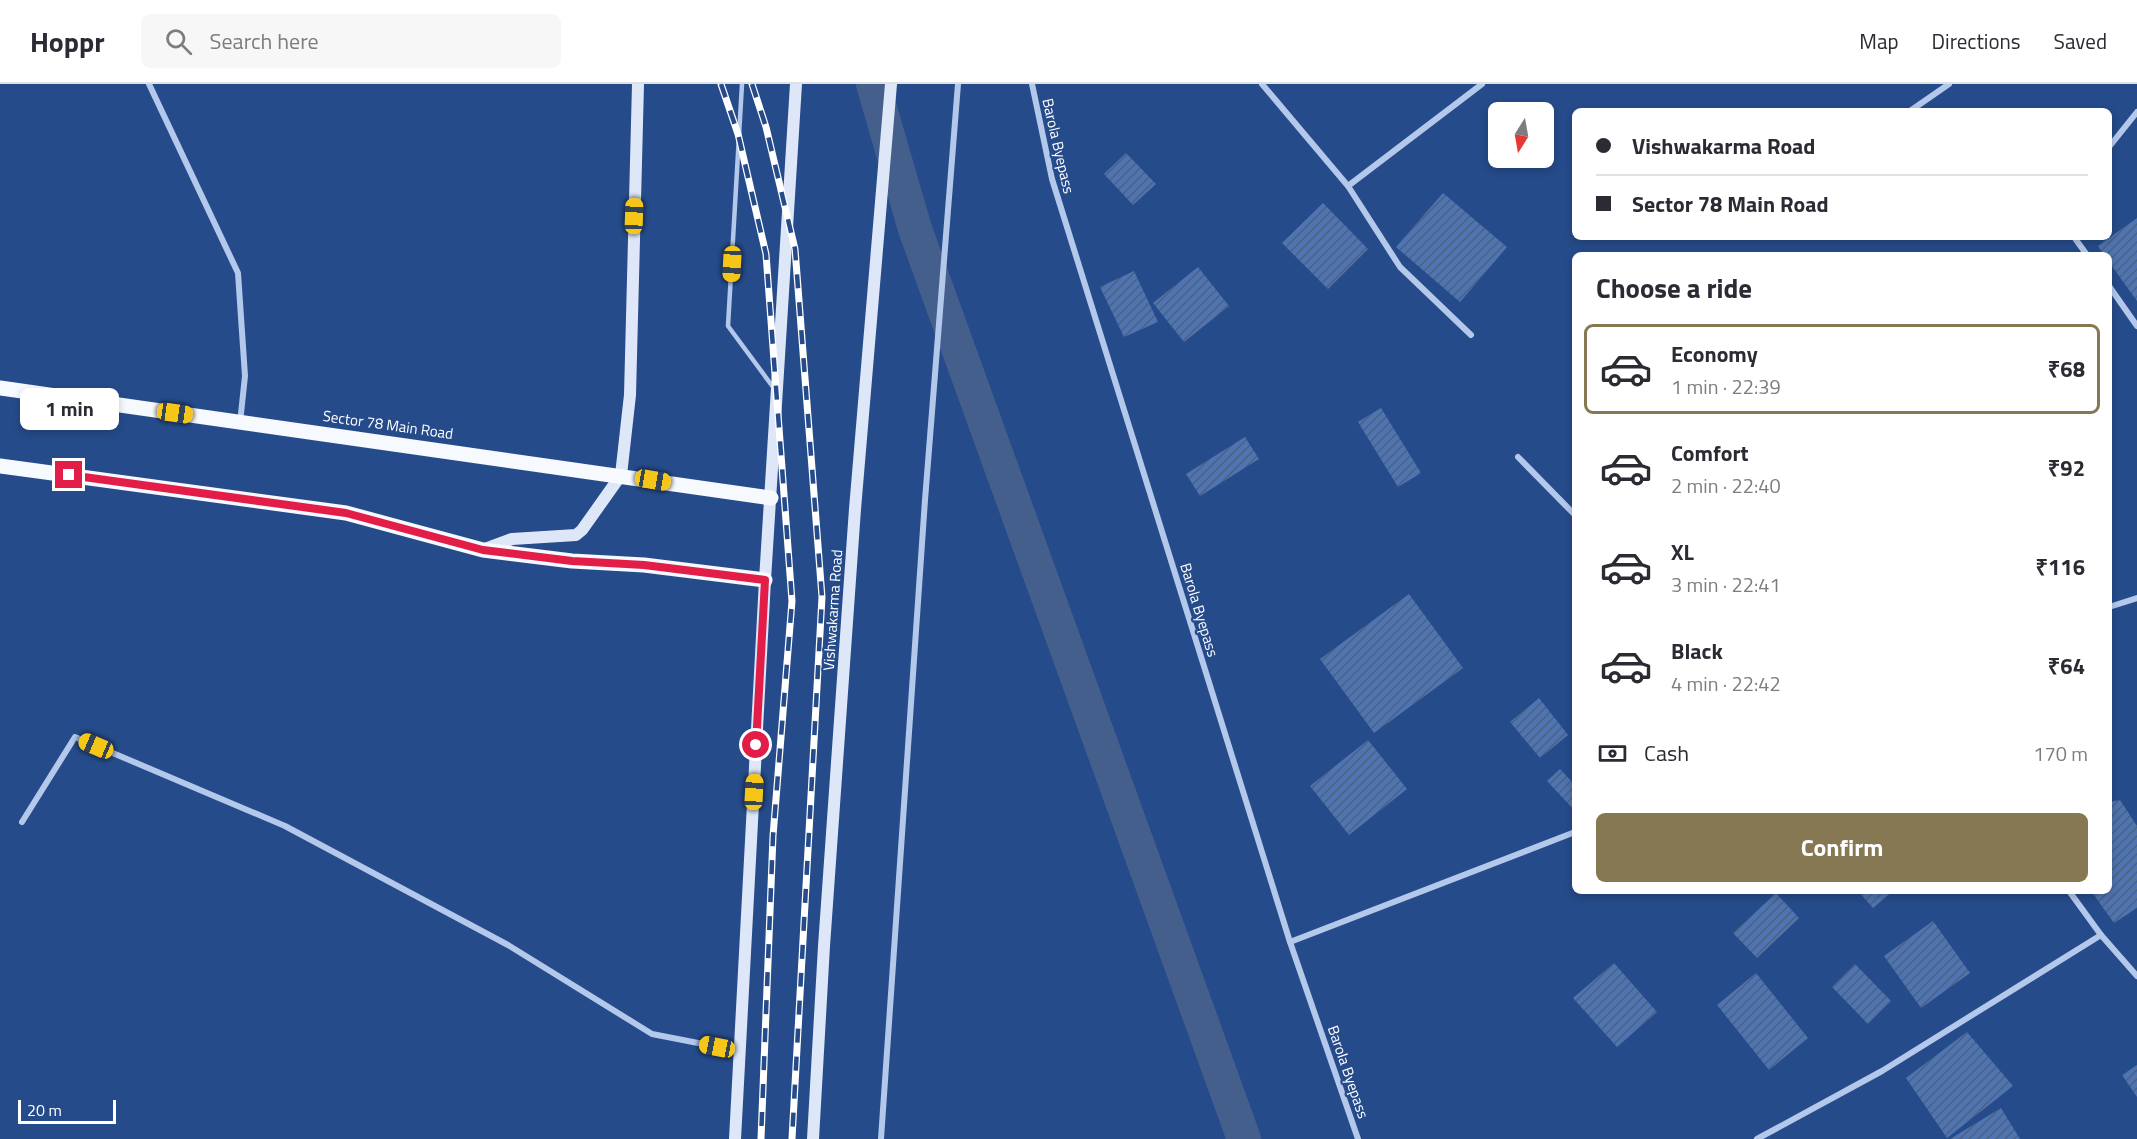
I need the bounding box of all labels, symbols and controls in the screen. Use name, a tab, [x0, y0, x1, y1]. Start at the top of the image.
search box	[141, 14, 561, 68]
text: Hoppr	[30, 20, 105, 63]
text: Search here	[210, 24, 319, 58]
icon: search	[162, 25, 195, 58]
text: Map	[1859, 25, 1899, 57]
text: Directions	[1932, 25, 2021, 57]
text: Saved	[2054, 25, 2107, 57]
street label: Barola Byepass	[1036, 96, 1081, 196]
north arrow	[1488, 102, 1554, 168]
map controls	[1488, 102, 1554, 168]
text: Vishwakarma Road	[1632, 129, 1815, 163]
text: Sector 78 Main Road	[1632, 187, 1829, 221]
car	[624, 198, 644, 234]
car	[722, 246, 742, 282]
text: Choose a ride	[1596, 267, 1752, 308]
text: Economy	[1671, 337, 1758, 371]
icon: car	[1599, 342, 1653, 396]
text: ₹68	[2048, 352, 2085, 386]
text: 1 min · 22:39	[1671, 371, 1781, 402]
callout: 1 min	[20, 388, 118, 430]
text: 1 min	[45, 393, 94, 424]
car	[156, 402, 194, 424]
street label: Sector 78 Main Road	[321, 404, 455, 445]
text: Comfort	[1671, 436, 1749, 470]
icon: car	[1599, 441, 1653, 495]
text: ₹92	[2048, 451, 2085, 485]
route end	[55, 461, 82, 488]
car	[634, 468, 672, 492]
text: 2 min · 22:40	[1671, 470, 1781, 501]
text: XL	[1671, 535, 1694, 569]
icon: car	[1599, 540, 1653, 594]
street label: Vishwakarma Road	[817, 549, 848, 671]
text: ₹116	[2035, 550, 2085, 584]
street label: Barola Byepass	[1174, 560, 1225, 660]
text: 3 min · 22:41	[1671, 569, 1781, 600]
text: Black	[1671, 634, 1723, 668]
icon: car	[1599, 639, 1653, 693]
text: ₹64	[2048, 649, 2085, 683]
text: 4 min · 22:42	[1671, 668, 1781, 699]
car	[76, 731, 116, 761]
route start	[742, 731, 769, 758]
text: Cash	[1644, 736, 1689, 770]
icon: cash	[1596, 737, 1629, 770]
text: 170 m	[2033, 738, 2088, 769]
car	[744, 774, 764, 810]
button: Confirm	[1596, 813, 2088, 882]
street label: Barola Byepass	[1322, 1022, 1375, 1122]
car	[698, 1035, 736, 1059]
scale bar	[18, 1097, 116, 1124]
text: 20 m	[27, 1098, 62, 1122]

